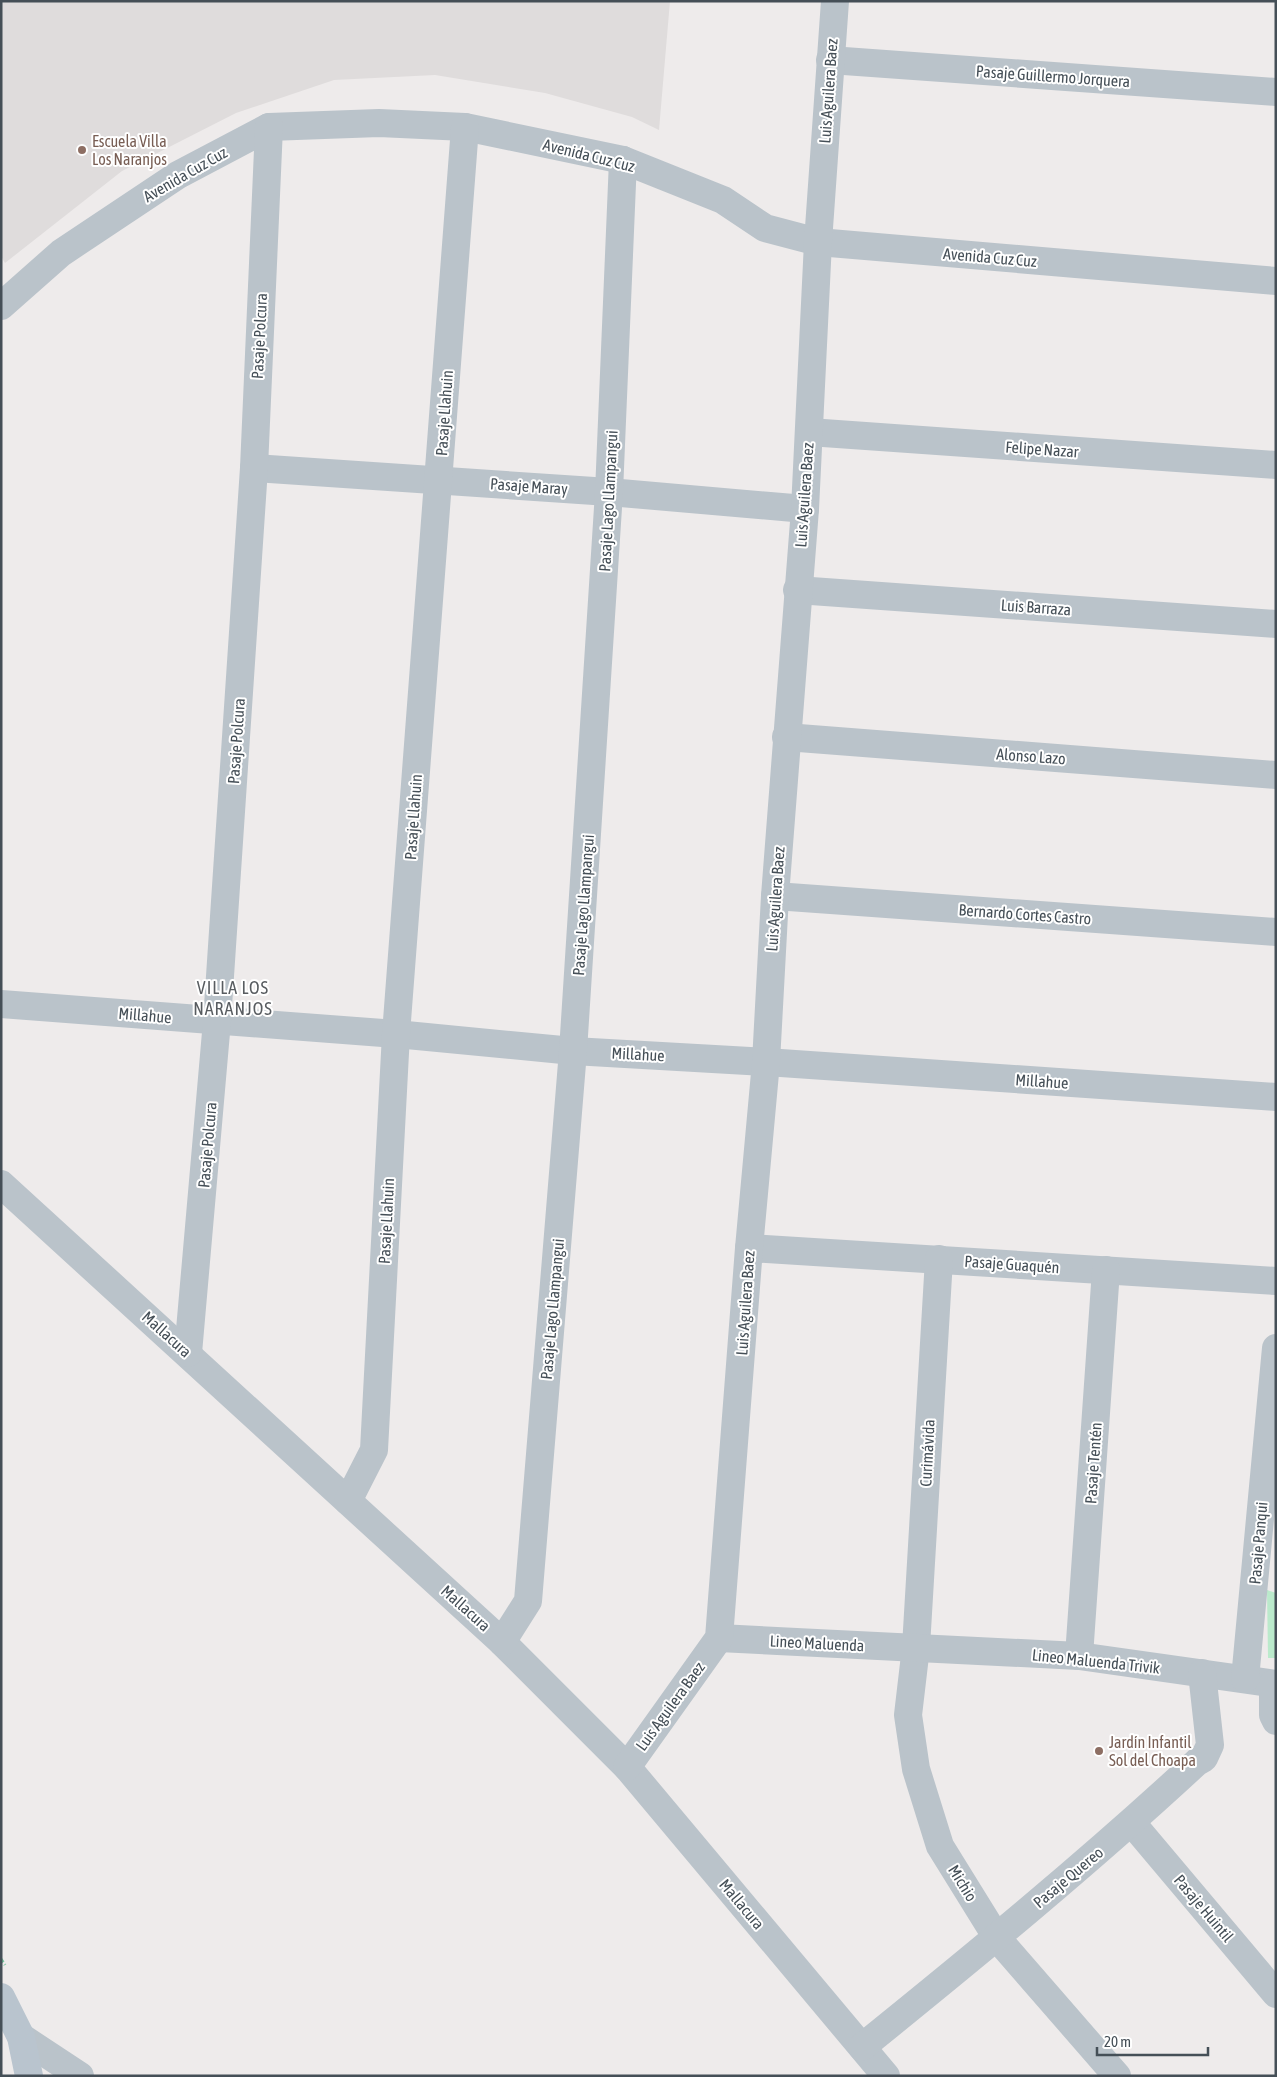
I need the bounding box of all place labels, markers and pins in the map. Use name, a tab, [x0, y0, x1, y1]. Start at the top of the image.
place label: Escuela Villa Los Naranjos	[92, 132, 167, 169]
marker: Escuela Villa Los Naranjos	[76, 144, 88, 156]
place label: Jardín Infantil Sol del Choapa	[1109, 1733, 1196, 1770]
marker: Jardín Infantil Sol del Choapa	[1093, 1745, 1105, 1757]

